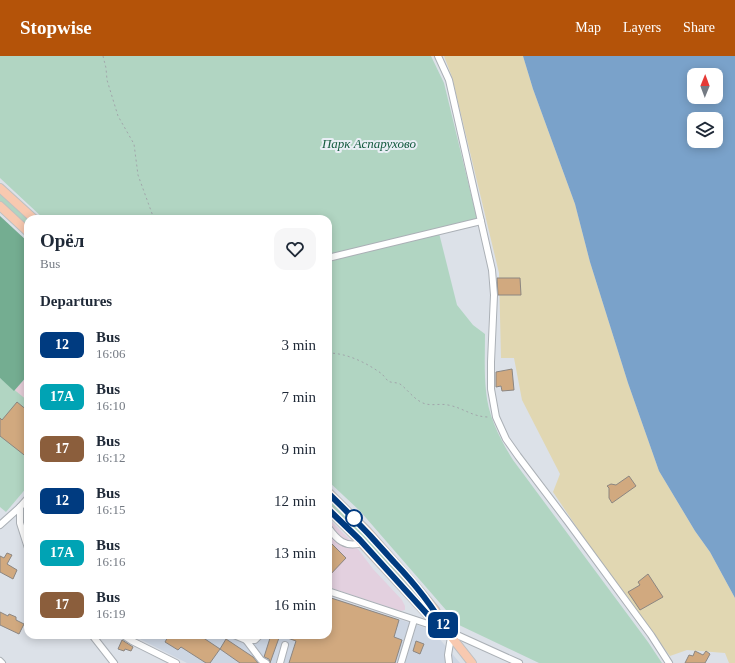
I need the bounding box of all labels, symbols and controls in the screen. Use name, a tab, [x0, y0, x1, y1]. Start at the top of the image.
text: Stopwise	[20, 17, 92, 38]
text: Map	[575, 20, 601, 35]
text: Layers	[623, 20, 661, 35]
text: Share	[683, 20, 715, 35]
north arrow	[687, 68, 723, 104]
map controls	[687, 68, 723, 148]
button: layers	[687, 112, 723, 148]
park label: Парк Аспарухово	[321, 136, 417, 151]
button: heart	[274, 228, 316, 270]
text: Орёл	[40, 230, 84, 251]
text: Bus	[40, 256, 60, 271]
text: Departures	[40, 293, 112, 309]
text: Bus	[96, 329, 120, 345]
text: 12	[55, 337, 69, 352]
text: 3 min	[281, 337, 316, 353]
text: 16:06	[96, 346, 126, 361]
text: Bus	[96, 381, 120, 397]
text: 17А	[50, 389, 74, 404]
text: 7 min	[281, 389, 316, 405]
text: 16:10	[96, 398, 126, 413]
text: Bus	[96, 433, 120, 449]
text: 17	[55, 441, 69, 456]
text: 9 min	[281, 441, 316, 457]
text: 16:12	[96, 450, 126, 465]
text: Bus	[96, 485, 120, 501]
text: 12	[55, 493, 69, 508]
text: 12 min	[274, 493, 316, 509]
text: 16:15	[96, 502, 126, 517]
unlabelled marker	[345, 509, 363, 527]
text: Bus	[96, 537, 120, 553]
text: 17А	[50, 545, 74, 560]
text: 13 min	[274, 545, 316, 561]
text: 16:16	[96, 554, 126, 569]
text: Bus	[96, 589, 120, 605]
text: 17	[55, 597, 69, 612]
text: 16 min	[274, 597, 316, 613]
text: 16:19	[96, 606, 126, 621]
line badge: 12	[425, 612, 461, 638]
text: 12	[436, 617, 450, 632]

